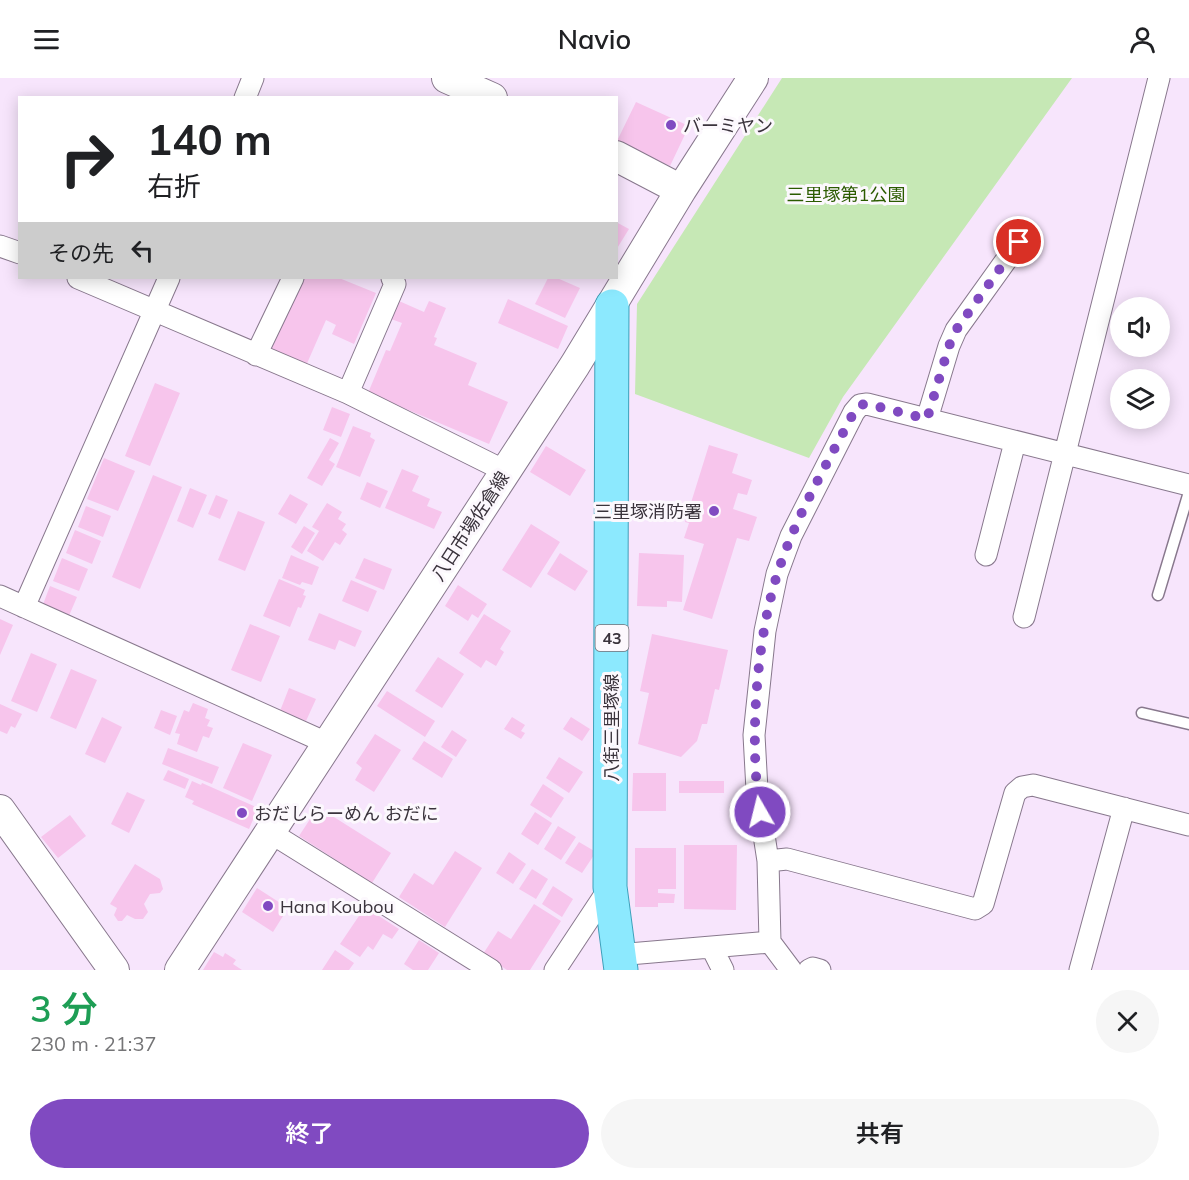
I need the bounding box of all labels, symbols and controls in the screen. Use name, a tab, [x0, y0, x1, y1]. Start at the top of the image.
text: Navio	[558, 22, 631, 56]
icon: menu	[30, 23, 63, 56]
icon: person	[1126, 23, 1159, 56]
text: 140 m	[147, 113, 272, 166]
place label: バーミヤン	[683, 114, 773, 137]
marker: バーミヤン	[664, 118, 678, 132]
icon: right	[48, 120, 126, 198]
text: 右折	[147, 169, 201, 203]
park label: 三里塚第1公園	[787, 183, 905, 206]
pin	[993, 216, 1044, 267]
icon: arrive	[1002, 225, 1035, 258]
icon: left	[126, 234, 159, 267]
text: その先	[48, 239, 114, 267]
map controls	[1110, 297, 1170, 429]
button: sound	[1110, 297, 1170, 357]
button: layers	[1110, 369, 1170, 429]
street label: 八日市場佐倉線	[426, 467, 514, 585]
place label: 三里塚消防署	[594, 500, 702, 523]
marker: 三里塚消防署	[707, 504, 721, 518]
road number: 43	[596, 625, 628, 651]
street label: 八街三里塚線	[600, 674, 623, 782]
position arrow	[728, 780, 792, 844]
place label: おだしらーめん おだに	[254, 802, 439, 825]
marker: おだしらーめん おだに	[235, 806, 249, 820]
place label: Hana Koubou	[280, 895, 394, 918]
marker: Hana Koubou	[261, 899, 275, 913]
text: 3 分	[30, 986, 97, 1031]
button: close	[1096, 990, 1159, 1053]
text: 230 m · 21:37	[30, 1031, 156, 1056]
button: 終了	[30, 1099, 589, 1168]
button: 共有	[601, 1099, 1159, 1168]

